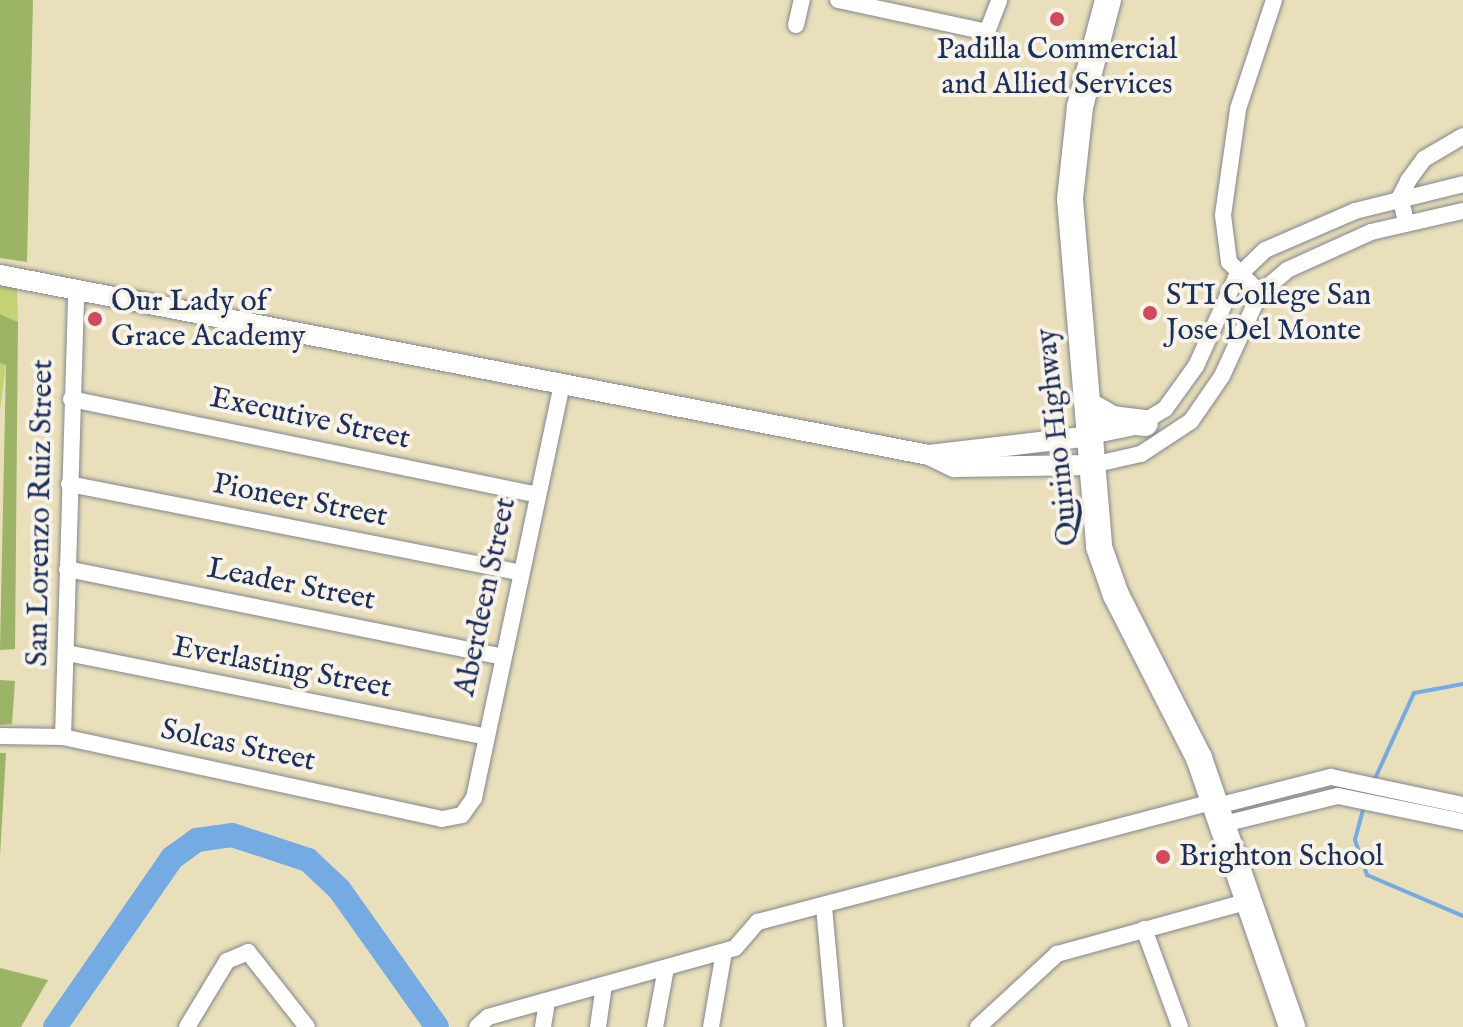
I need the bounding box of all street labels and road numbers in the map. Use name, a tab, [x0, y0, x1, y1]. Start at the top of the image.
street label: Quirino Highway	[1029, 326, 1087, 548]
street label: San Lorenzo Ruiz Street	[20, 359, 62, 667]
street label: Executive Street	[207, 380, 413, 458]
street label: Pioneer Street	[210, 466, 390, 536]
street label: Aberdeen Street	[447, 495, 525, 699]
street label: Leader Street	[204, 551, 378, 619]
street label: Everlasting Street	[170, 629, 394, 707]
street label: Solcas Street	[157, 712, 319, 780]

